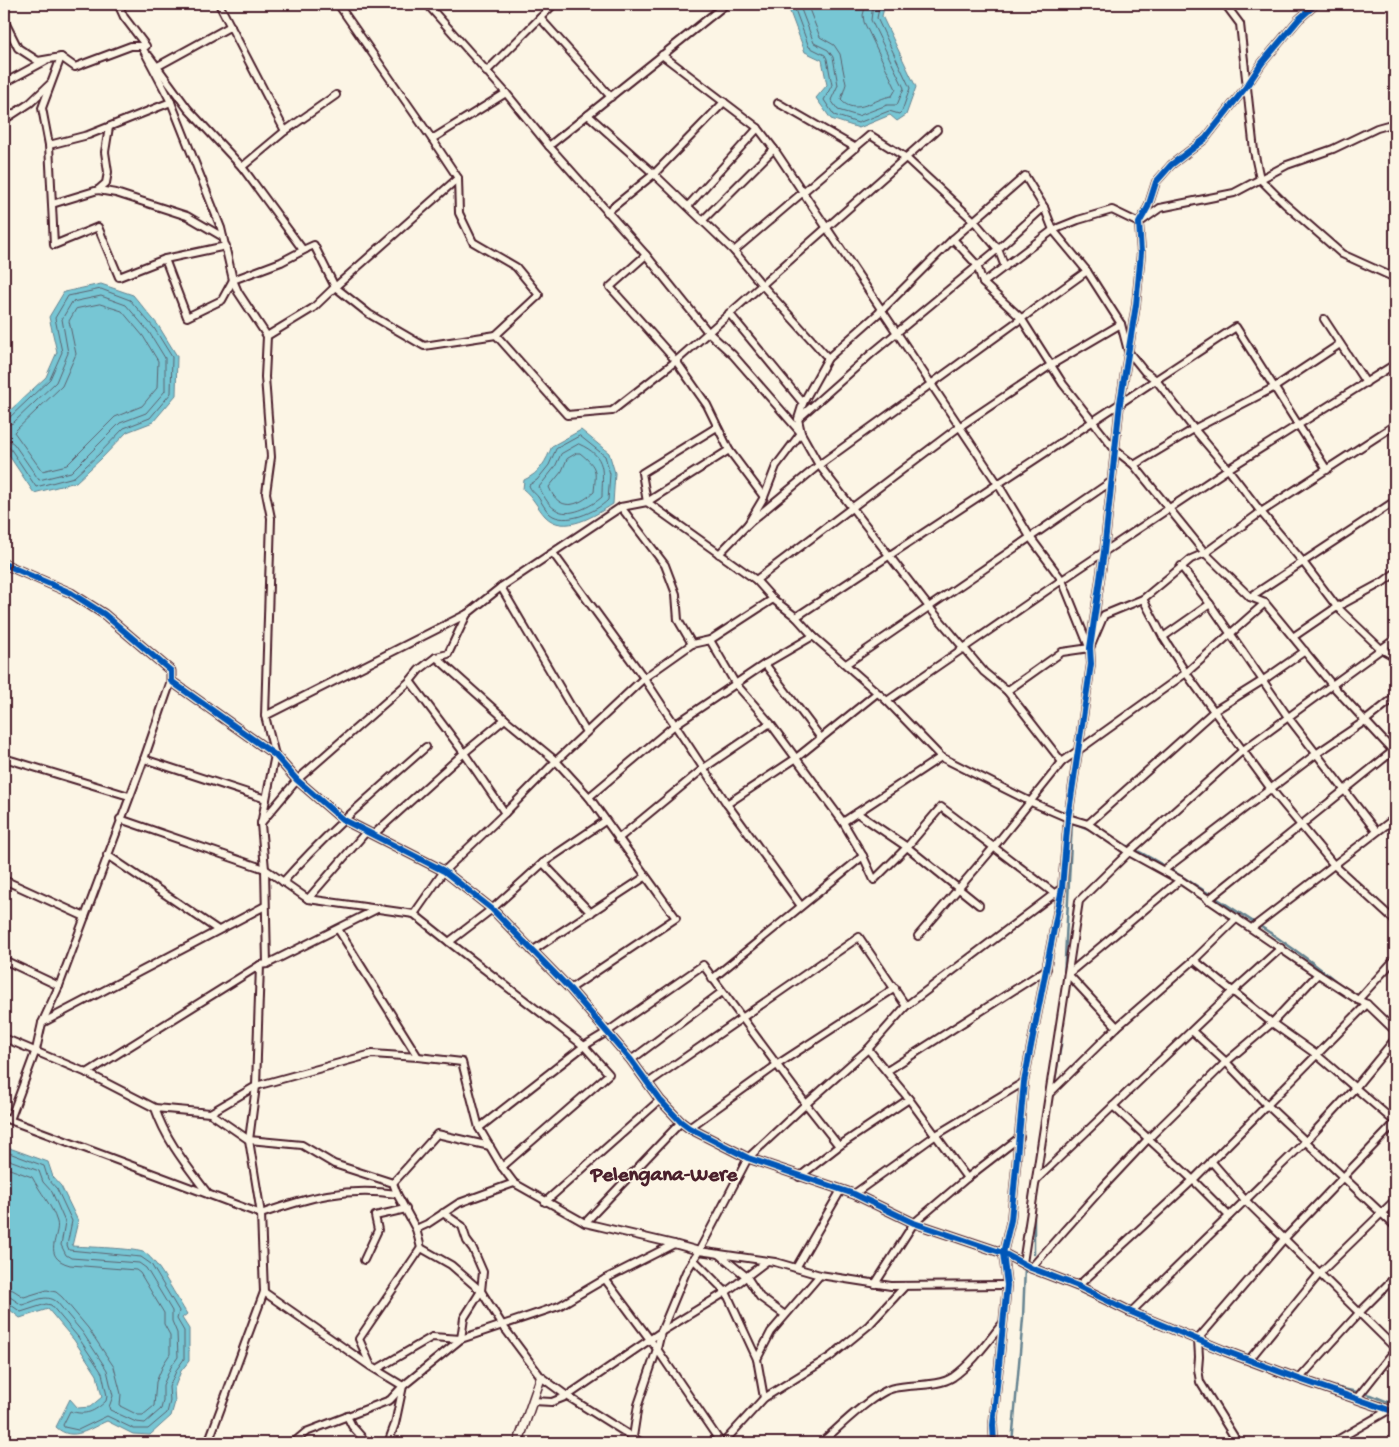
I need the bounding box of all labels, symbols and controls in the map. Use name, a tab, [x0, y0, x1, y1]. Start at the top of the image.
district label: Pelengana-Were	[590, 1164, 738, 1189]

